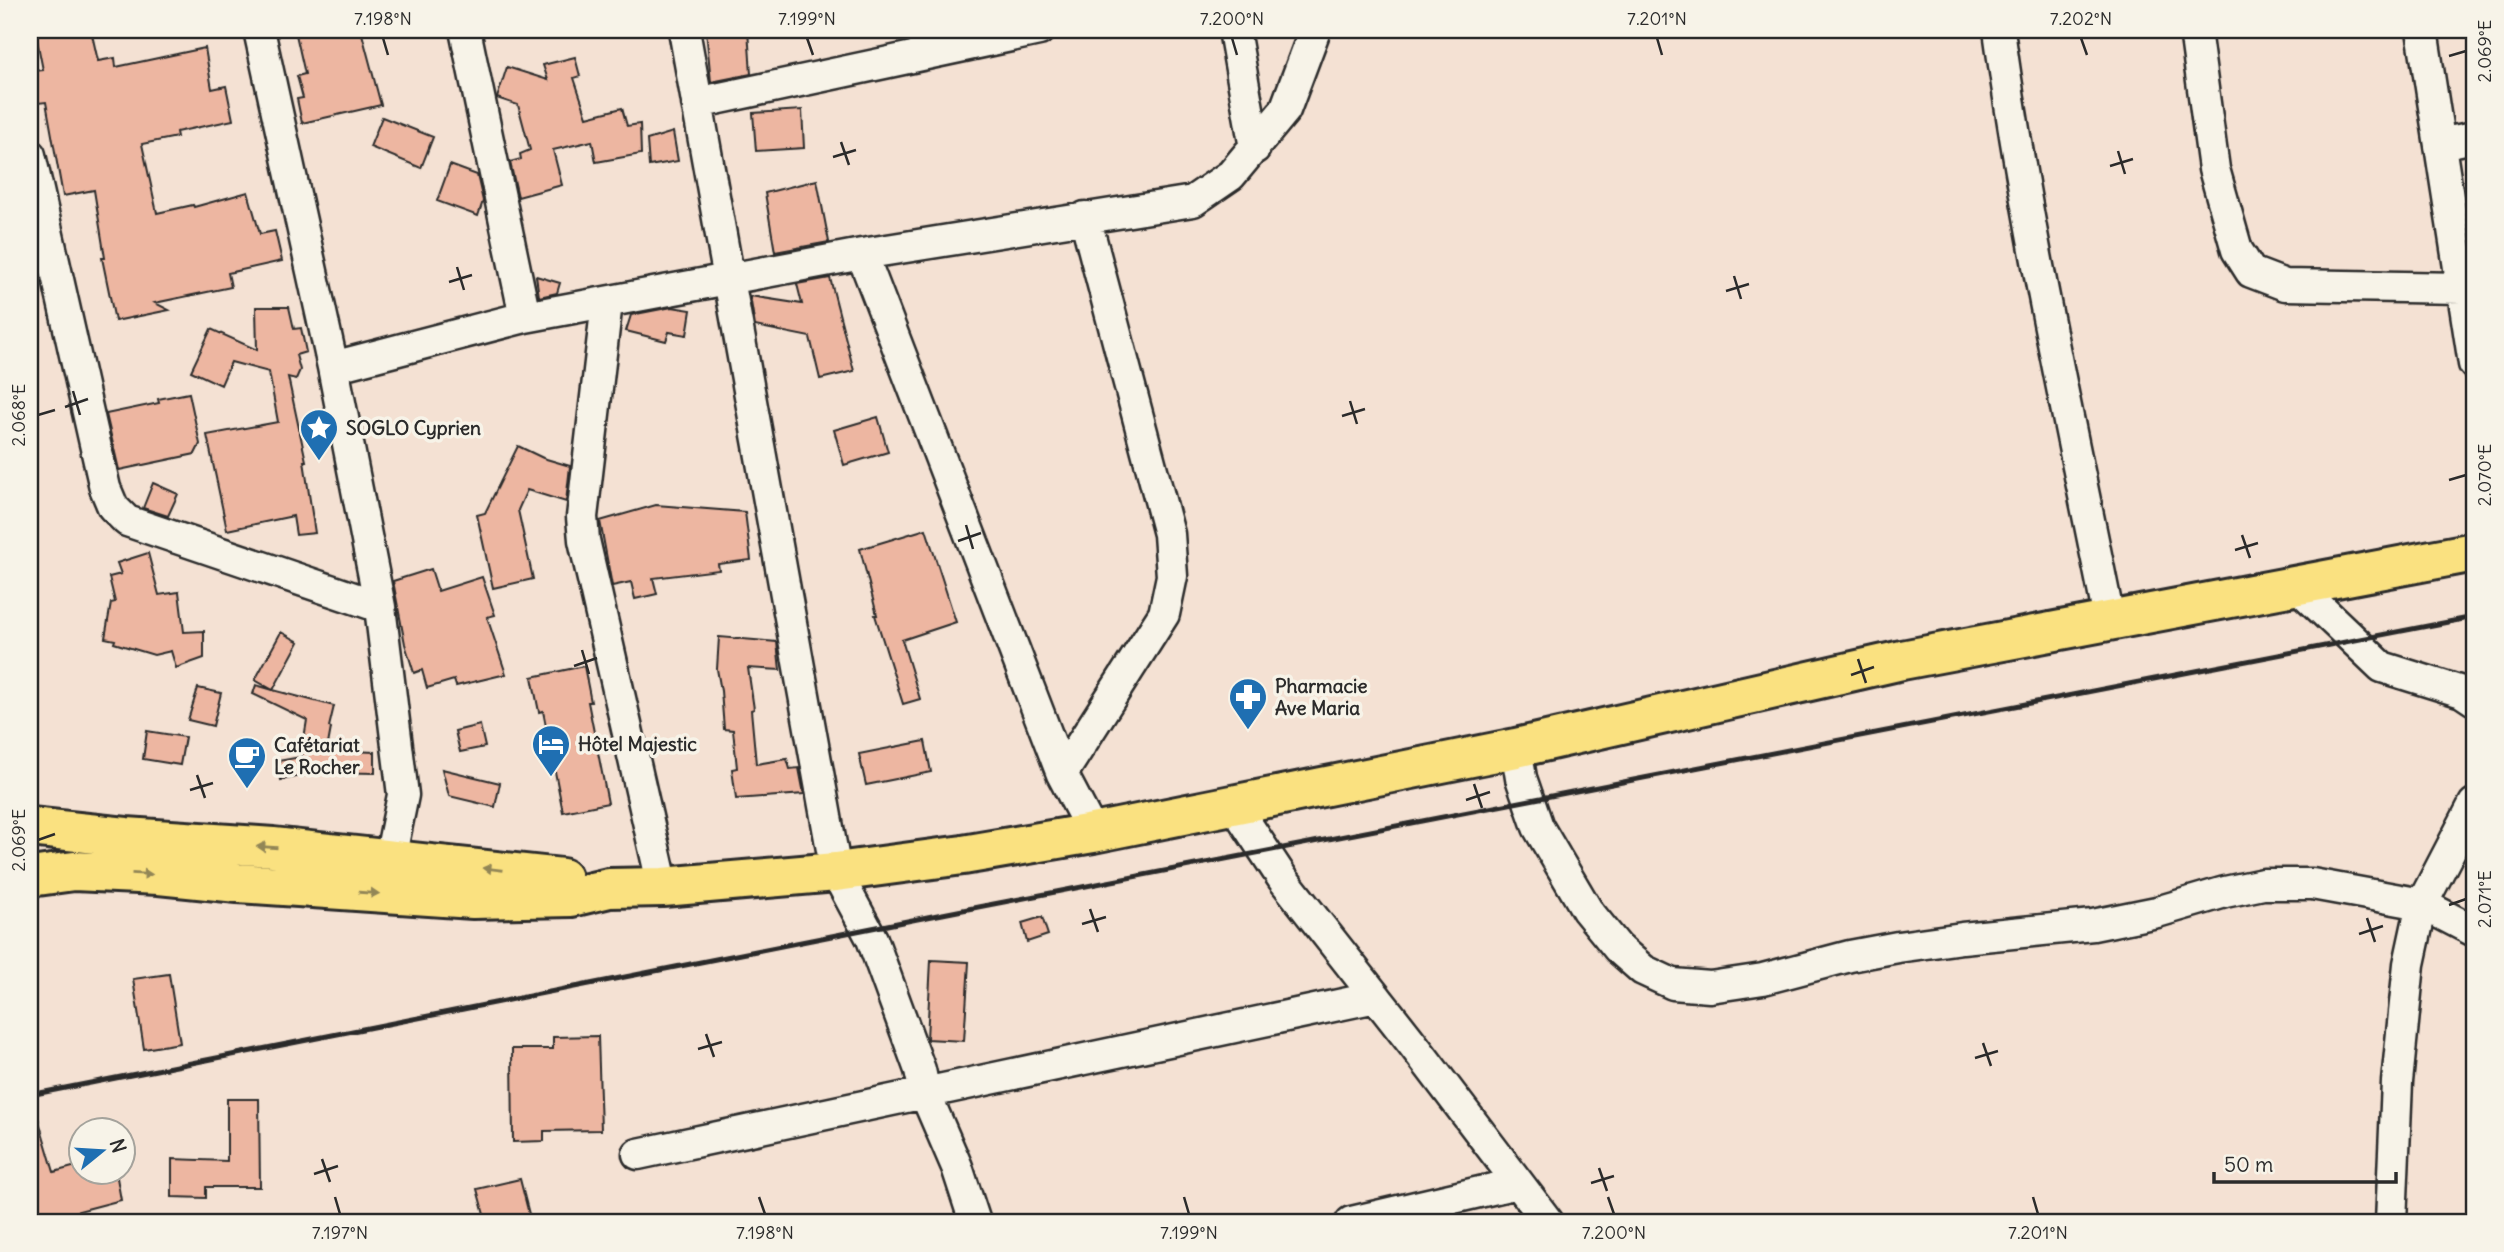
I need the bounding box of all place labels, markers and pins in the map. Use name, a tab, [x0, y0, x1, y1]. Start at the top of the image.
place icon: SOGLO Cyprien	[298, 407, 340, 462]
place label: SOGLO Cyprien	[346, 416, 481, 440]
place label: Pharmacie Ave Maria	[1275, 674, 1368, 720]
pharmacy icon: Pharmacie Ave Maria	[1227, 676, 1269, 731]
hotel icon: Hôtel Majestic	[530, 723, 572, 778]
place label: Hôtel Majestic	[578, 732, 697, 756]
place label: Cafétariat Le Rocher	[274, 733, 360, 779]
cafe icon: Cafétariat Le Rocher	[226, 735, 268, 790]

